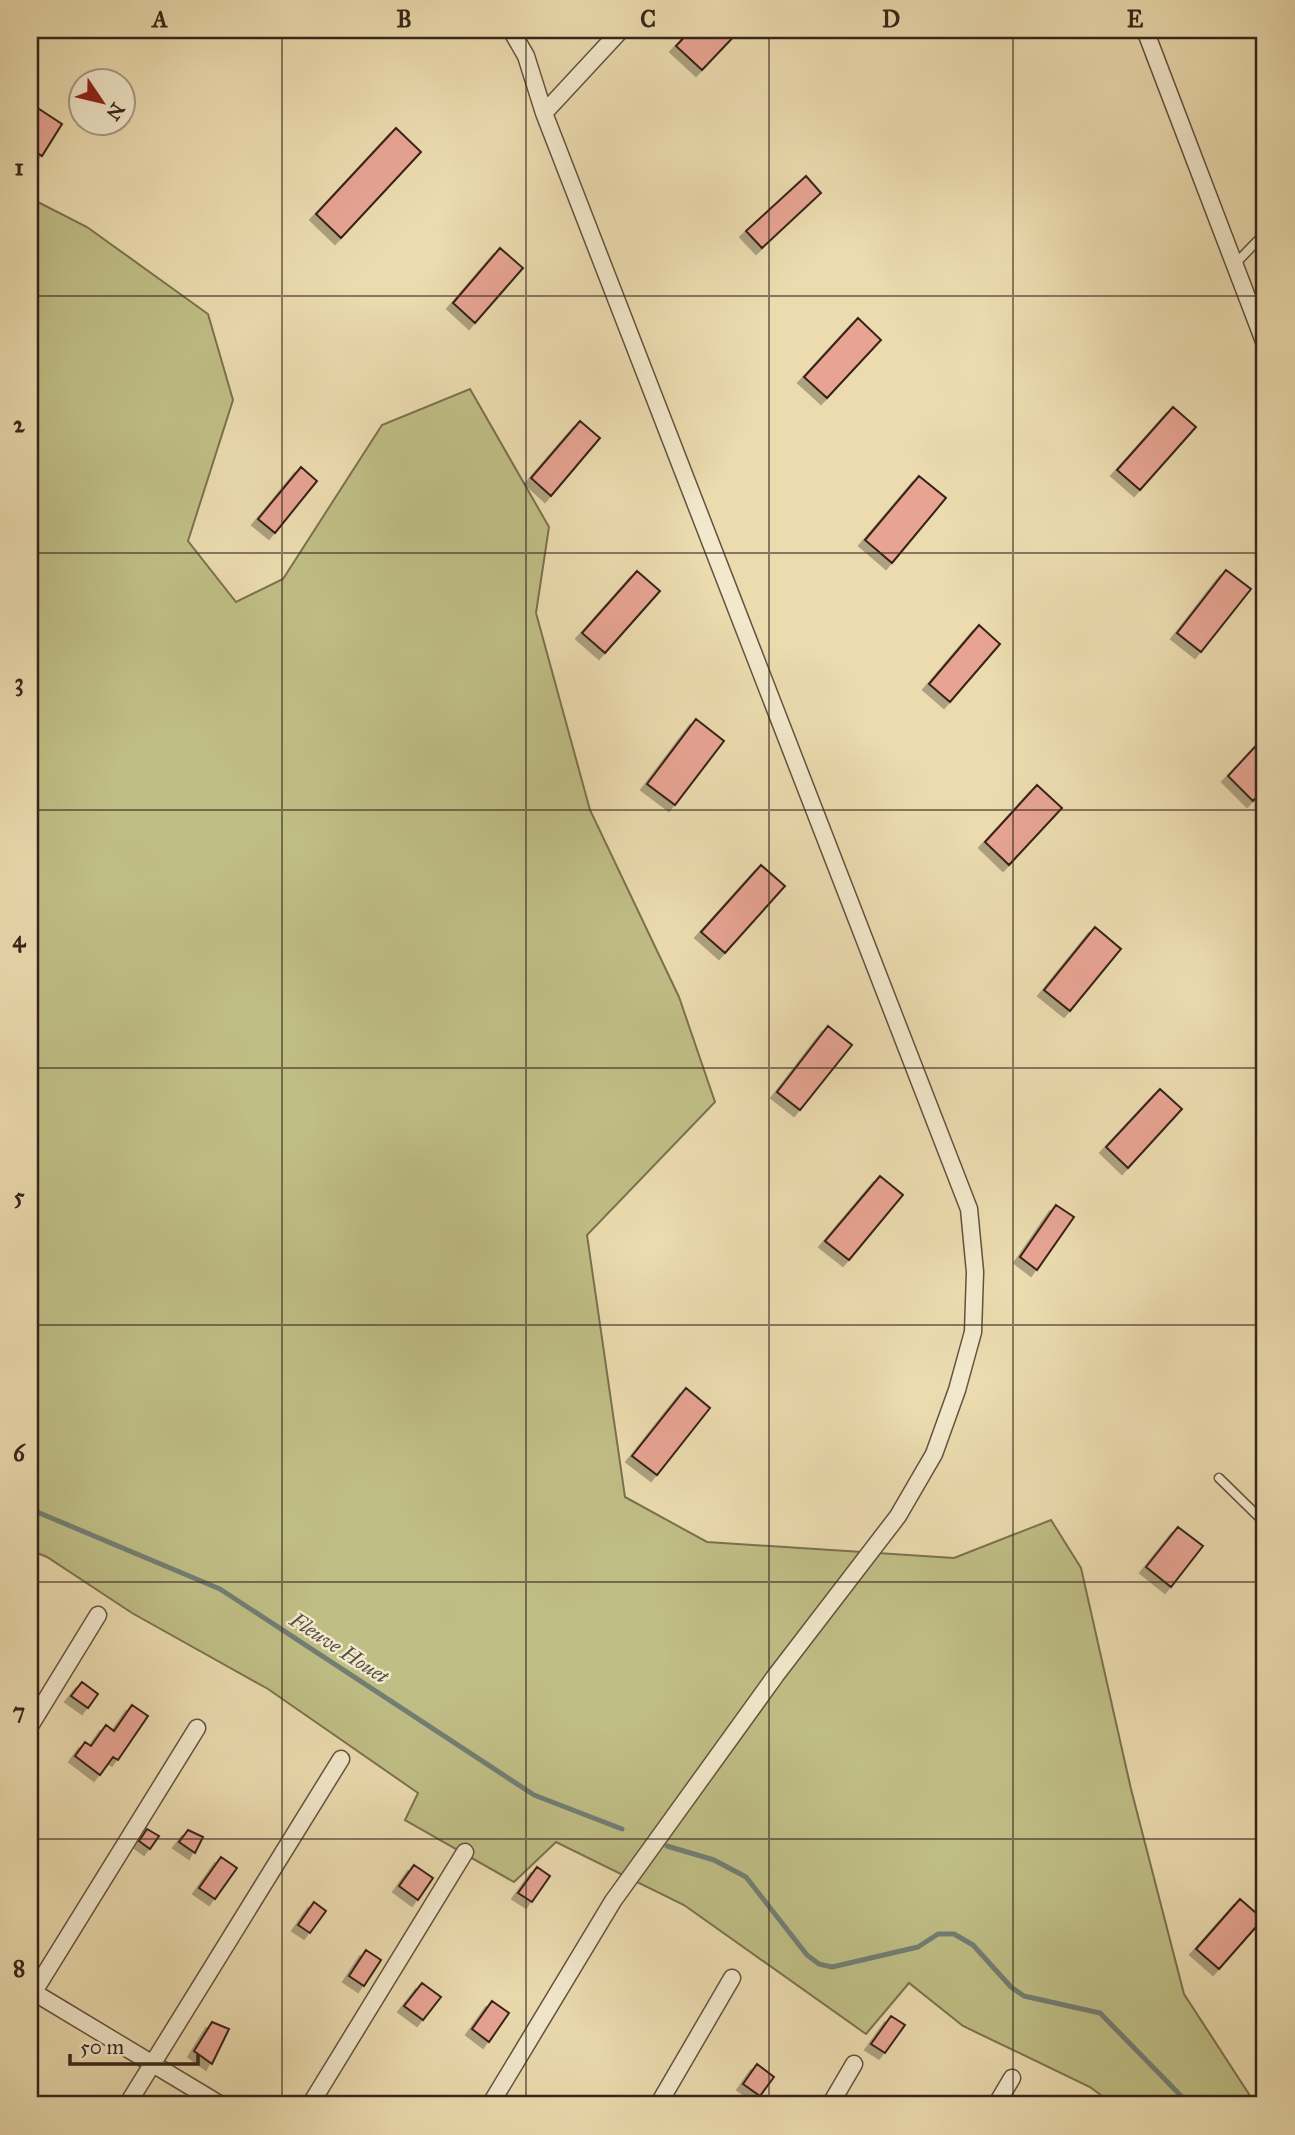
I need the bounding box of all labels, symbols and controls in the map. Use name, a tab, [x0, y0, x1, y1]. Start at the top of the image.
text: A	[150, 5, 168, 33]
text: B	[396, 5, 412, 33]
text: C	[640, 5, 656, 33]
text: D	[882, 5, 900, 33]
text: E	[1127, 5, 1144, 33]
north arrow	[66, 66, 136, 136]
text: N	[101, 98, 130, 125]
text: 1	[14, 153, 24, 181]
text: 2	[13, 410, 25, 438]
text: 3	[14, 668, 24, 697]
text: 4	[13, 925, 27, 953]
text: 5	[14, 1182, 25, 1210]
text: 6	[13, 1439, 26, 1467]
water label: Fleuve Houet	[284, 1606, 394, 1690]
text: 7	[13, 1697, 25, 1725]
text: 8	[13, 1954, 25, 1982]
scale bar	[70, 2023, 198, 2067]
text: 50 m	[80, 2034, 125, 2060]

